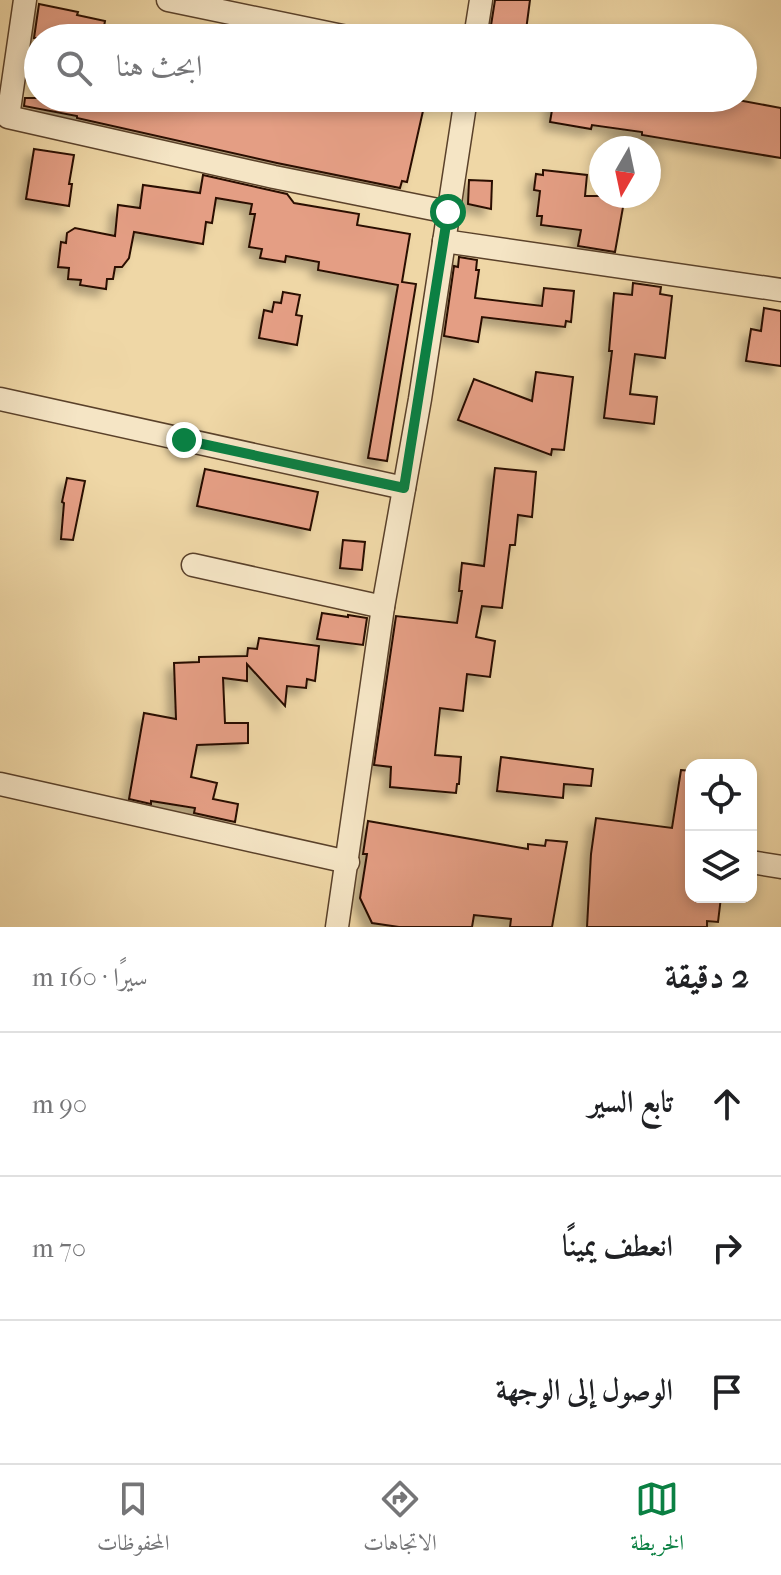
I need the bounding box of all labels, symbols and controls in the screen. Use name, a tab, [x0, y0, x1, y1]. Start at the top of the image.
search box	[24, 24, 757, 112]
icon: search	[52, 46, 96, 90]
text: ابحث هنا	[116, 49, 202, 84]
north arrow	[589, 136, 661, 208]
route start	[430, 194, 466, 230]
route end	[166, 422, 202, 458]
map controls	[685, 759, 757, 903]
button: locate	[685, 759, 757, 831]
button: layers	[685, 831, 757, 903]
text: 2 دقيقة	[665, 956, 749, 996]
text: سيرًا · 160 m	[32, 962, 148, 993]
icon: ahead	[705, 1082, 749, 1126]
text: تابع السير	[588, 1085, 673, 1120]
text: 90 m	[32, 1089, 87, 1120]
icon: right	[705, 1226, 749, 1270]
text: انعطف يمينًا	[562, 1229, 673, 1264]
text: 70 m	[32, 1233, 86, 1264]
icon: arrive	[705, 1370, 749, 1414]
text: الوصول إلى الوجهة	[496, 1373, 673, 1408]
tab: المحفوظات	[97, 1477, 169, 1564]
tab: الاتجاهات	[363, 1477, 437, 1564]
tab: الخريطة	[631, 1477, 684, 1564]

